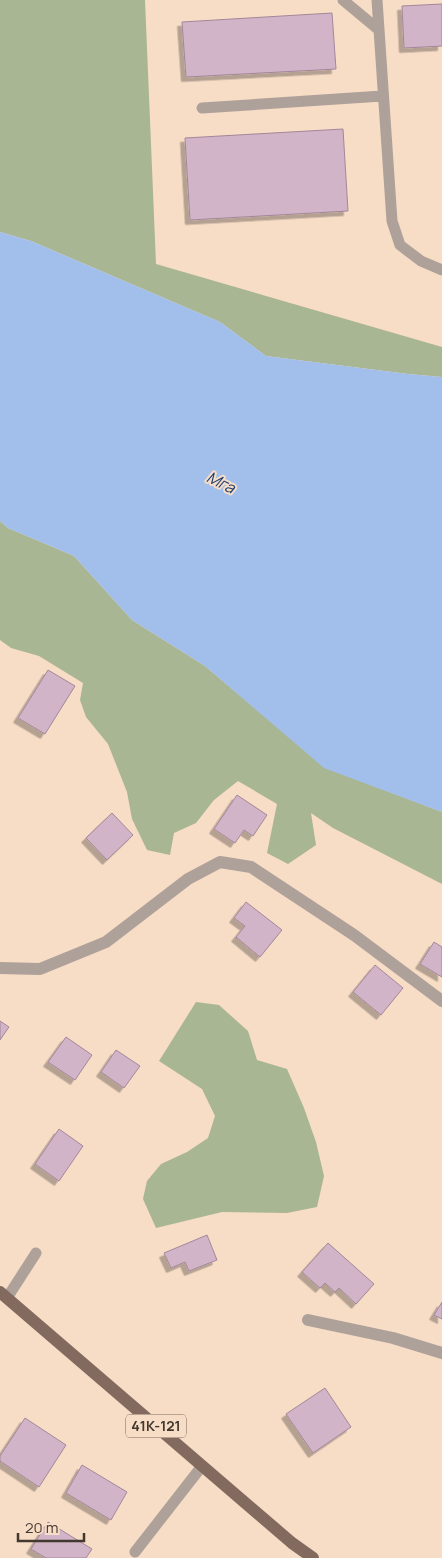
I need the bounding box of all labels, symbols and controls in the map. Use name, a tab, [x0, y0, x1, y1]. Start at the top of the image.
water label: Мга	[203, 466, 240, 499]
road number: 41К-121	[126, 1414, 186, 1438]
scale bar	[18, 1510, 84, 1542]
text: 20 m	[25, 1517, 58, 1538]

